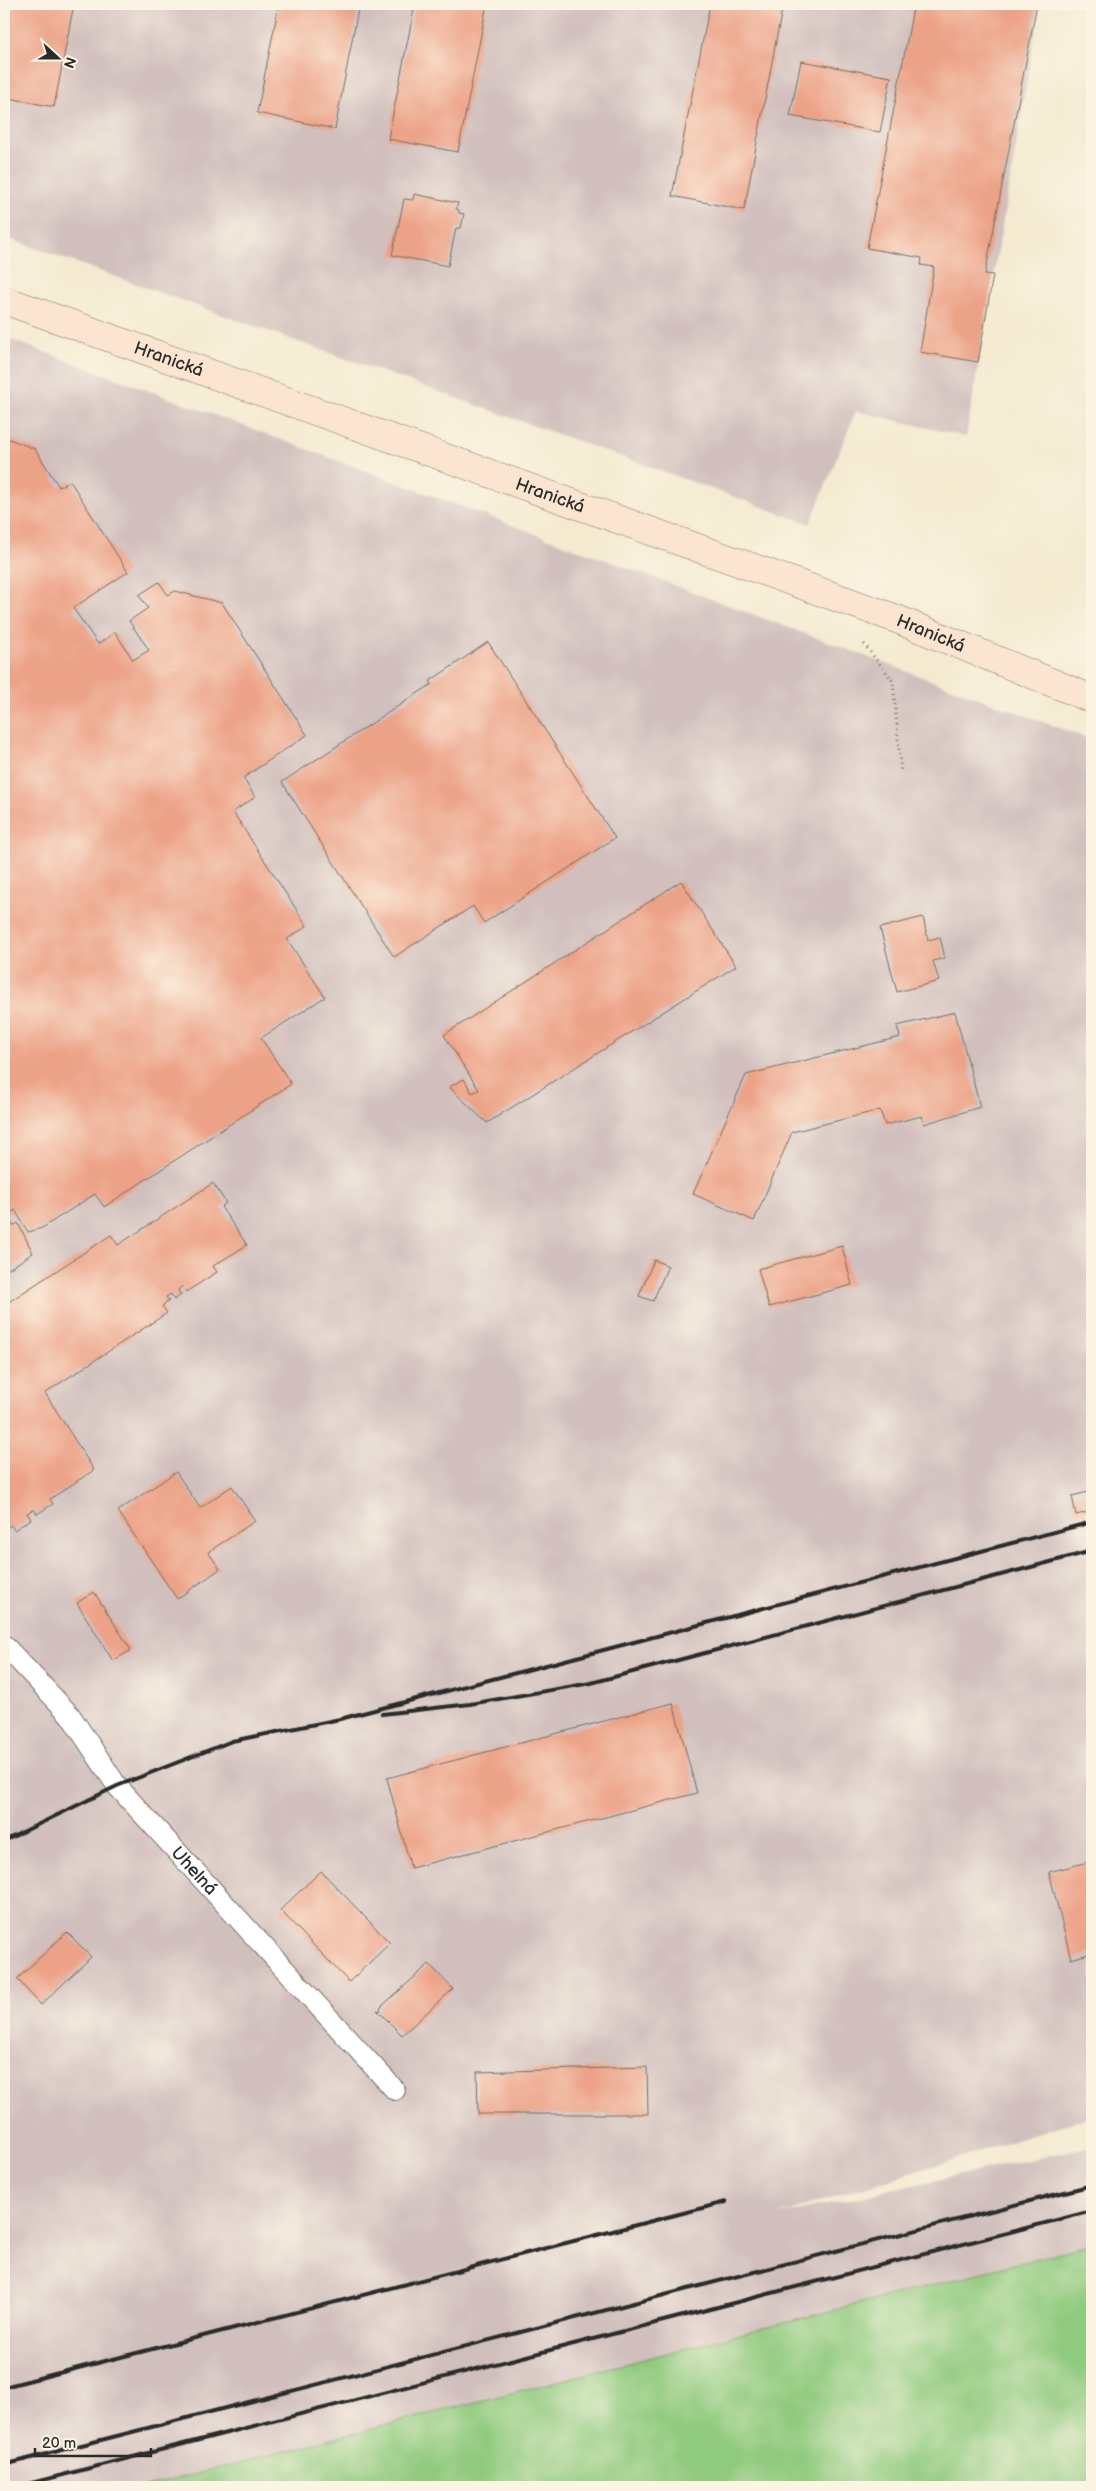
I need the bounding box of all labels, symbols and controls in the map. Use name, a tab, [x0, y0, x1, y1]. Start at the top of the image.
north arrow	[32, 32, 82, 82]
text: N	[60, 55, 79, 70]
street label: Hranická	[131, 337, 206, 381]
street label: Hranická	[512, 474, 588, 518]
street label: Hranická	[893, 610, 968, 657]
street label: Uhelná	[167, 1842, 221, 1900]
scale bar	[35, 2426, 151, 2458]
text: 20 m	[42, 2434, 76, 2453]

